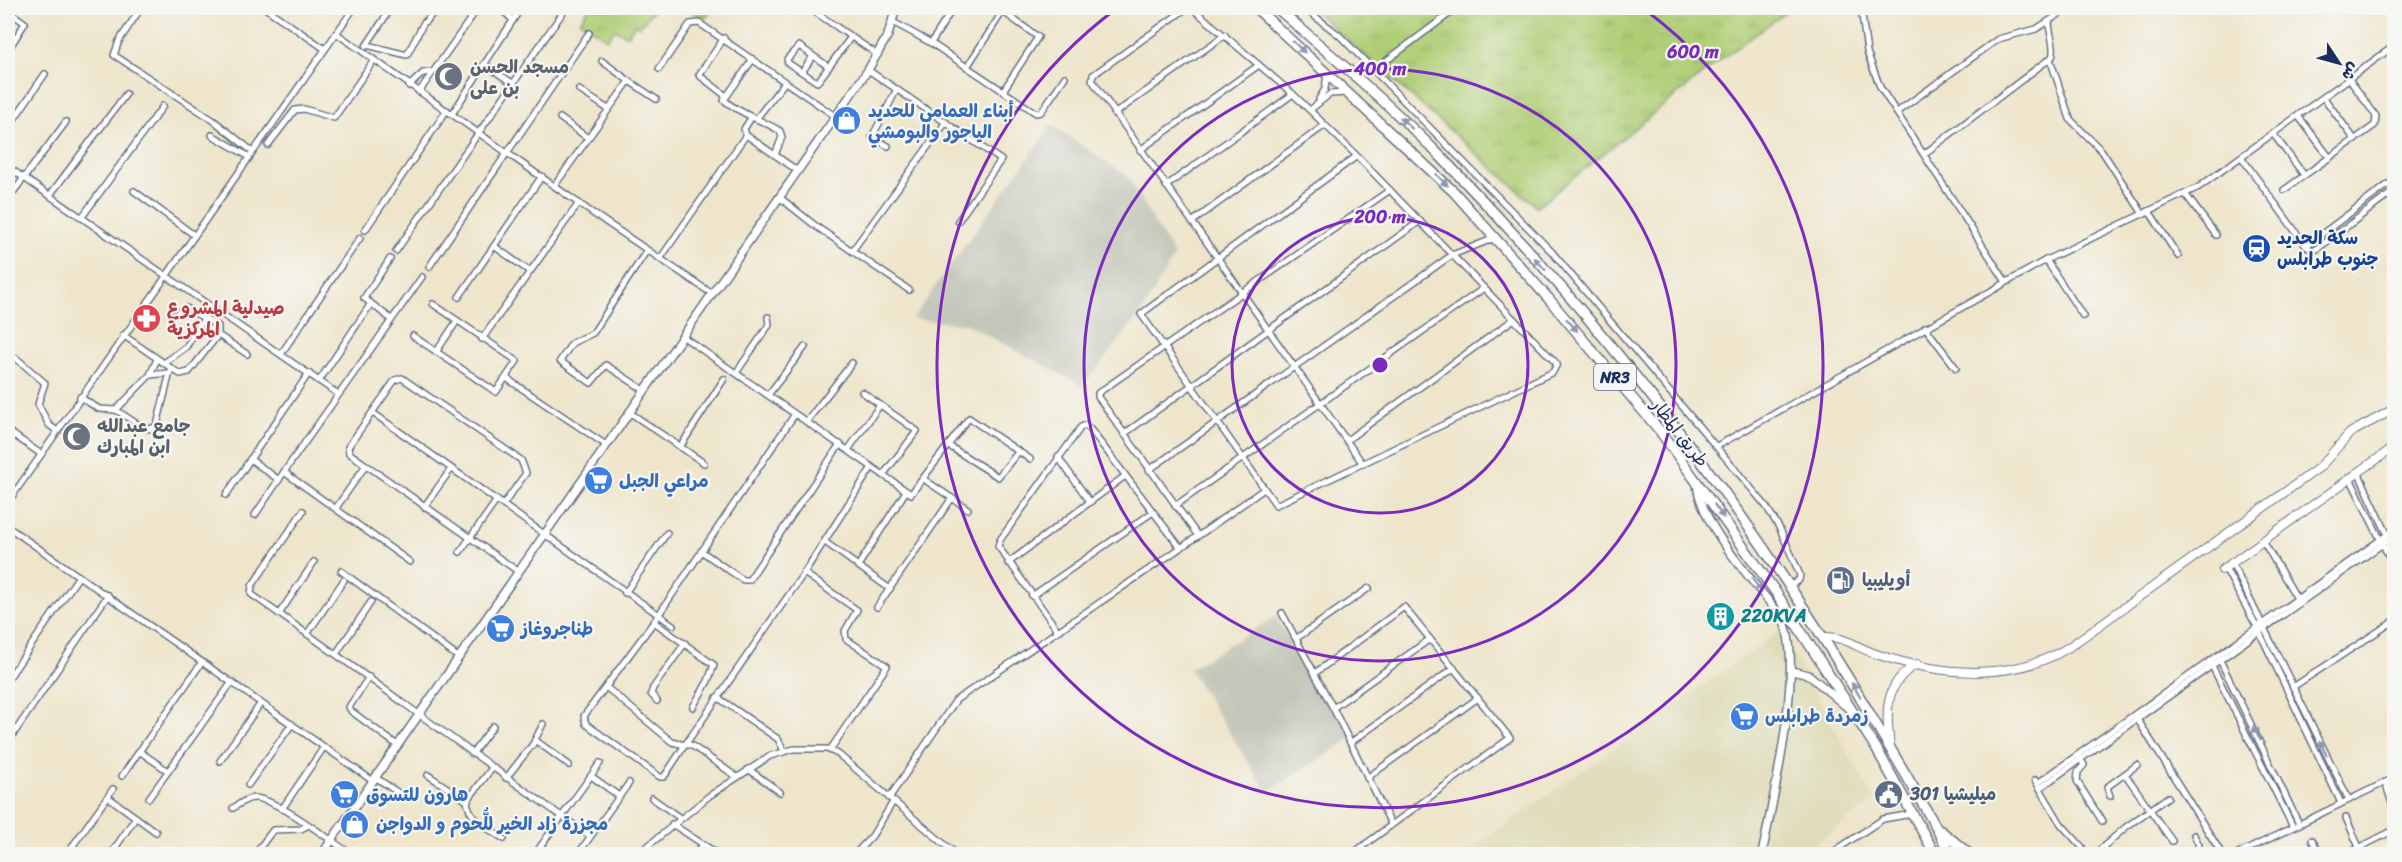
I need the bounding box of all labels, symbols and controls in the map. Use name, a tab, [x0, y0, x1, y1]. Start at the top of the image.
north arrow	[2309, 33, 2369, 93]
text: 600 m	[1666, 36, 1719, 68]
one-way arrow	[1291, 40, 1306, 53]
place label: مسجد الحسن بن على	[470, 51, 569, 104]
text: 400 m	[1353, 53, 1406, 85]
text: ش	[2334, 56, 2368, 87]
mosque icon: مسجد الحسن بن على	[433, 61, 465, 93]
place label: أبناء العمامي للحديد الياجور والبومشي	[868, 95, 1013, 148]
shop icon: أبناء العمامي للحديد الياجور والبومشي	[831, 105, 863, 137]
one-way arrow	[1398, 116, 1413, 130]
one-way arrow	[1434, 172, 1448, 186]
text: 200 m	[1353, 201, 1406, 233]
place label: سكة الحديد جنوب طرابلس	[2277, 222, 2378, 275]
station icon: سكة الحديد جنوب طرابلس	[2240, 232, 2272, 264]
one-way arrow	[1533, 257, 1547, 272]
place label: صيدلية المشروع المركزية	[167, 292, 285, 345]
pharmacy icon: صيدلية المشروع المركزية	[130, 302, 162, 334]
one-way arrow	[1565, 317, 1578, 333]
centre of rings	[1370, 355, 1390, 375]
road number: NR3	[1594, 364, 1636, 390]
street label: طريق المطار	[1641, 390, 1717, 474]
place label: جامع عبدالله ابن المبارك	[97, 410, 191, 463]
mosque icon: جامع عبدالله ابن المبارك	[60, 420, 92, 452]
supermarket icon: مراعي الجبل	[582, 465, 614, 497]
place label: مراعي الجبل	[619, 465, 709, 497]
one-way arrow	[1713, 502, 1725, 518]
fuel station icon: أويليبيا	[1825, 564, 1857, 596]
place label: أويليبيا	[1862, 564, 1910, 596]
one-way arrow	[1750, 577, 1763, 593]
building icon: 220KVA	[1704, 600, 1736, 632]
place label: 220KVA	[1740, 600, 1807, 632]
supermarket icon: طناجروغاز	[484, 613, 516, 645]
place label: طناجروغاز	[519, 613, 593, 645]
one-way arrow	[1851, 681, 1861, 698]
supermarket icon: زمردة طرابلس	[1728, 700, 1760, 732]
place label: زمردة طرابلس	[1765, 700, 1868, 732]
one-way arrow	[2253, 724, 2263, 742]
one-way arrow	[2318, 739, 2328, 756]
public building icon: ميليشيا 301	[1873, 778, 1905, 810]
place label: ميليشيا 301	[1909, 778, 1996, 810]
supermarket icon: هارون للتسوق	[329, 779, 361, 811]
place label: هارون للتسوق	[366, 779, 468, 811]
place label: مجزرة زاد الخير للُّحوم و الدواجن	[376, 807, 608, 840]
shop icon: مجزرة زاد الخير للُّحوم و الدواجن	[339, 808, 371, 840]

